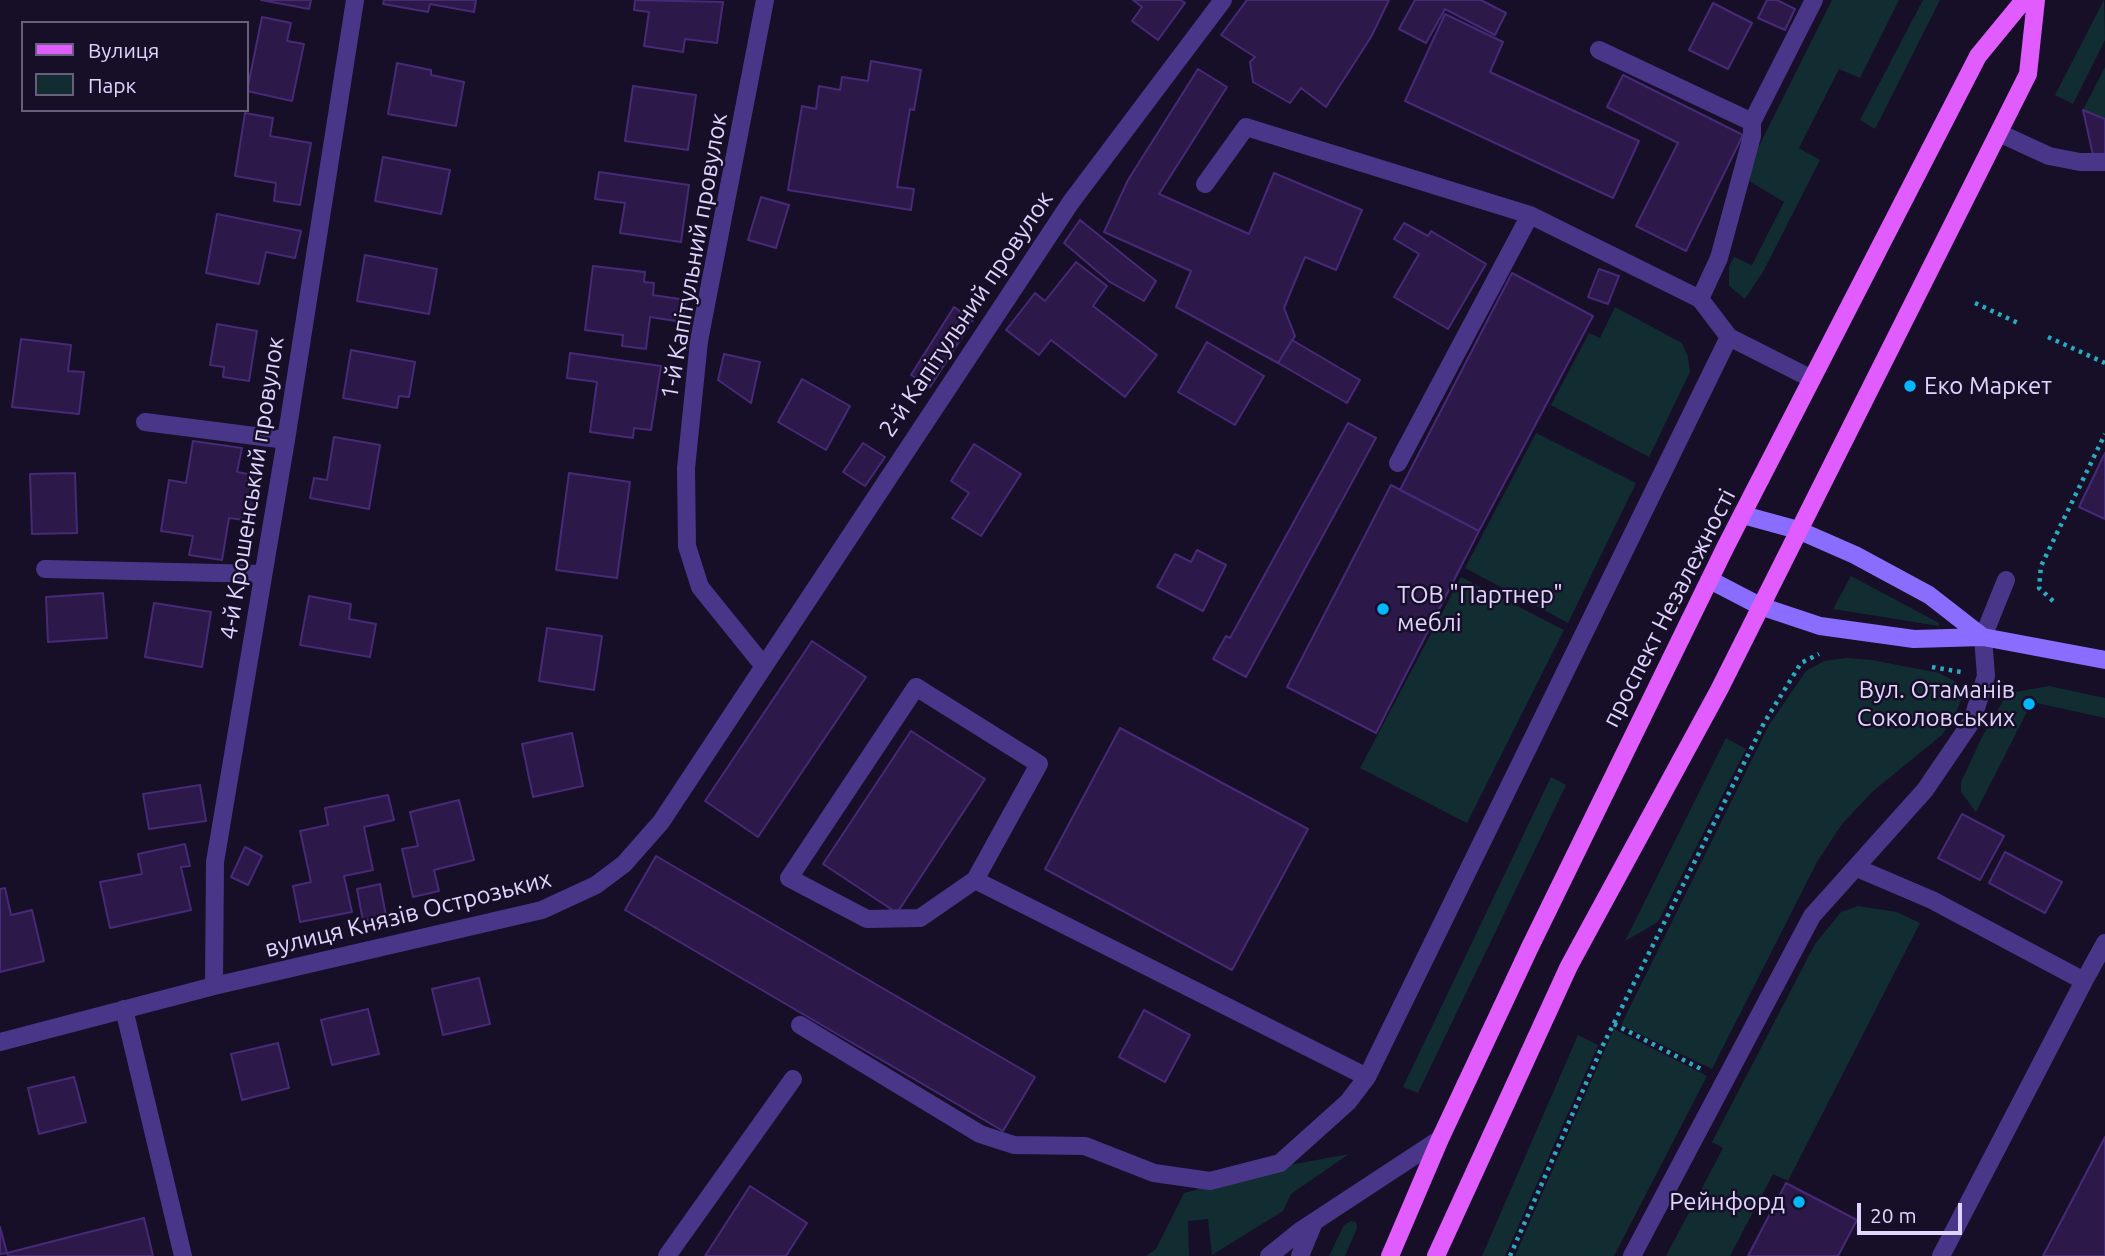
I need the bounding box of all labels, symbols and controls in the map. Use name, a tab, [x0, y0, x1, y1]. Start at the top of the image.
legend	[21, 21, 248, 112]
text: Вулиця	[88, 38, 159, 62]
text: Парк	[88, 73, 136, 97]
street label: 1-й Капітульний провулок	[655, 111, 733, 401]
street label: 2-й Капітульний провулок	[873, 186, 1059, 442]
street label: 4-й Крошенський провулок	[214, 335, 290, 641]
place label: Еко Маркет	[1924, 372, 2052, 400]
marker: Еко Маркет	[1902, 378, 1918, 394]
street label: проспект Незалежності	[1596, 484, 1742, 732]
place label: ТОВ "Партнер" меблі	[1397, 581, 1563, 637]
marker: ТОВ "Партнер" меблі	[1375, 601, 1391, 617]
place label: Вул. Отаманів Соколовських	[1857, 676, 2015, 732]
marker: Вул. Отаманів Соколовських	[2021, 696, 2037, 712]
street label: вулиця Князів Острозьких	[262, 864, 554, 964]
place label: Рейнфорд	[1669, 1188, 1785, 1216]
scale bar	[1860, 1190, 1965, 1234]
marker: Рейнфорд	[1791, 1194, 1807, 1210]
text: 20 m	[1870, 1203, 1917, 1227]

